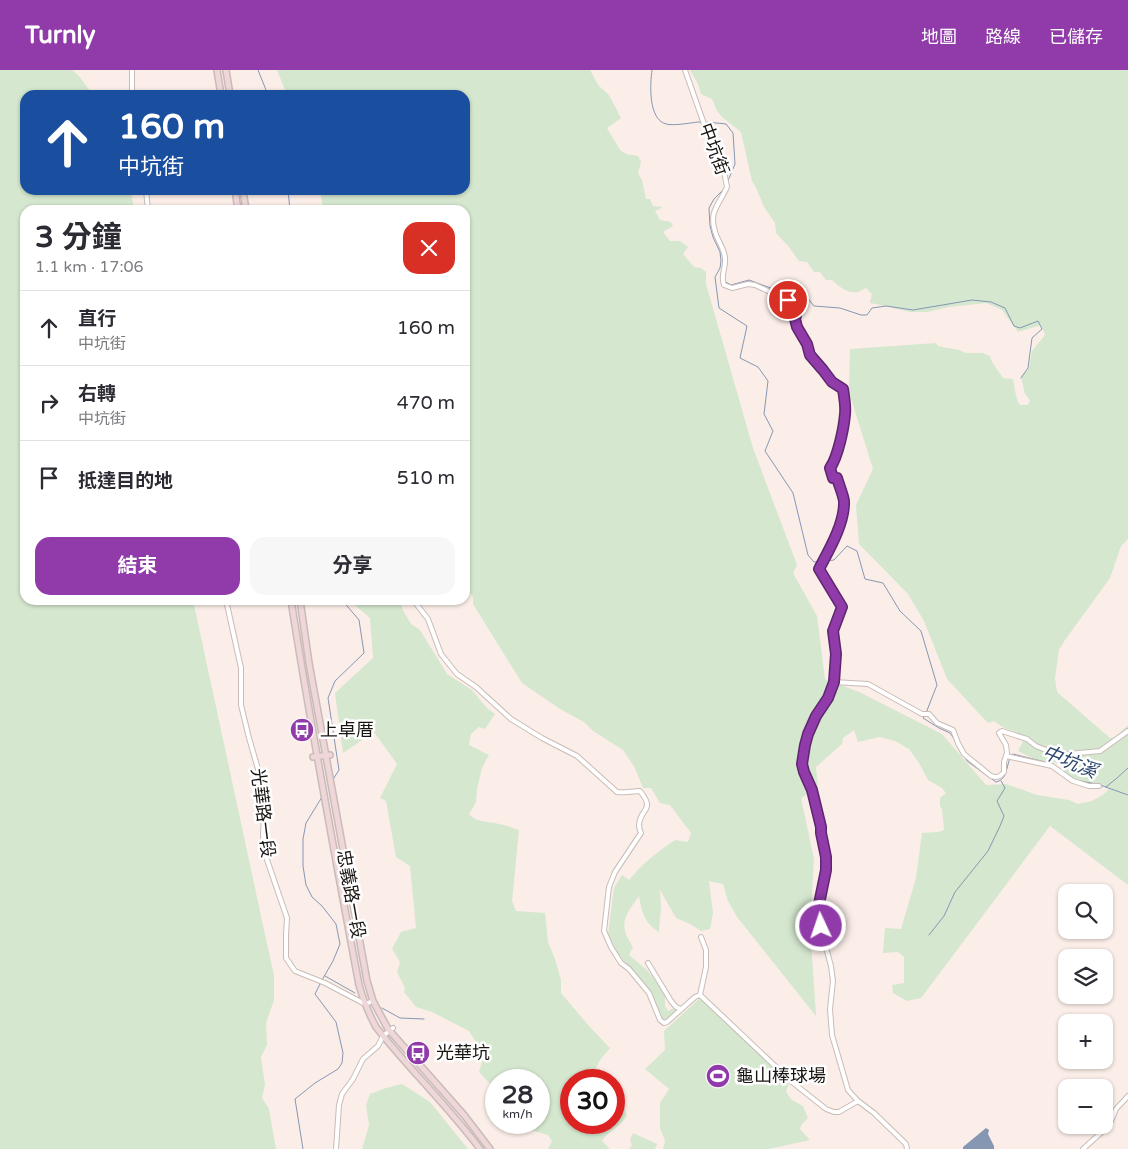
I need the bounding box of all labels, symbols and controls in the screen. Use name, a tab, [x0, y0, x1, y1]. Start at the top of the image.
text: Turnly	[25, 21, 95, 50]
text: 地圖	[921, 26, 957, 48]
text: 路線	[985, 26, 1021, 48]
text: 已儲存	[1049, 26, 1103, 48]
text: 160 m	[118, 106, 225, 148]
icon: ahead	[35, 110, 100, 175]
street label: 中坑街	[694, 120, 734, 178]
text: 中坑街	[118, 154, 184, 180]
text: 3 分鐘	[35, 219, 122, 256]
button: close	[403, 222, 455, 274]
text: 1.1 km · 17:06	[35, 257, 144, 277]
pin	[767, 279, 809, 321]
icon: arrive	[774, 286, 802, 314]
text: 直行	[78, 308, 116, 330]
icon: ahead	[35, 314, 63, 342]
text: 160 m	[397, 317, 455, 339]
text: 中坑街	[78, 334, 126, 354]
text: 右轉	[78, 383, 116, 405]
icon: right	[35, 389, 63, 417]
text: 470 m	[397, 392, 455, 414]
text: 中坑街	[78, 409, 126, 429]
icon: arrive	[35, 464, 63, 492]
text: 510 m	[397, 467, 455, 489]
text: 抵達目的地	[78, 470, 173, 492]
button: 結束	[35, 537, 240, 595]
button: 分享	[250, 537, 455, 595]
bus stop icon: 上卓厝	[289, 717, 315, 743]
place label: 上卓厝	[320, 719, 374, 741]
water label: 中坑溪	[1039, 741, 1103, 784]
street label: 光華路一段	[247, 767, 279, 859]
street label: 忠義路一段	[332, 848, 370, 940]
map controls	[1058, 884, 1113, 1134]
button: search	[1058, 884, 1113, 939]
position arrow	[794, 899, 846, 951]
button: layers	[1058, 949, 1113, 1004]
button: +	[1058, 1014, 1113, 1069]
bus stop icon: 光華坑	[405, 1040, 431, 1066]
place label: 光華坑	[436, 1042, 490, 1064]
sports icon: 龜山棒球場	[705, 1063, 731, 1089]
place label: 龜山棒球場	[736, 1065, 826, 1087]
speed limit sign: 30	[560, 1069, 625, 1134]
button: −	[1058, 1079, 1113, 1134]
text: 28	[502, 1080, 533, 1110]
text: km/h	[502, 1107, 533, 1121]

